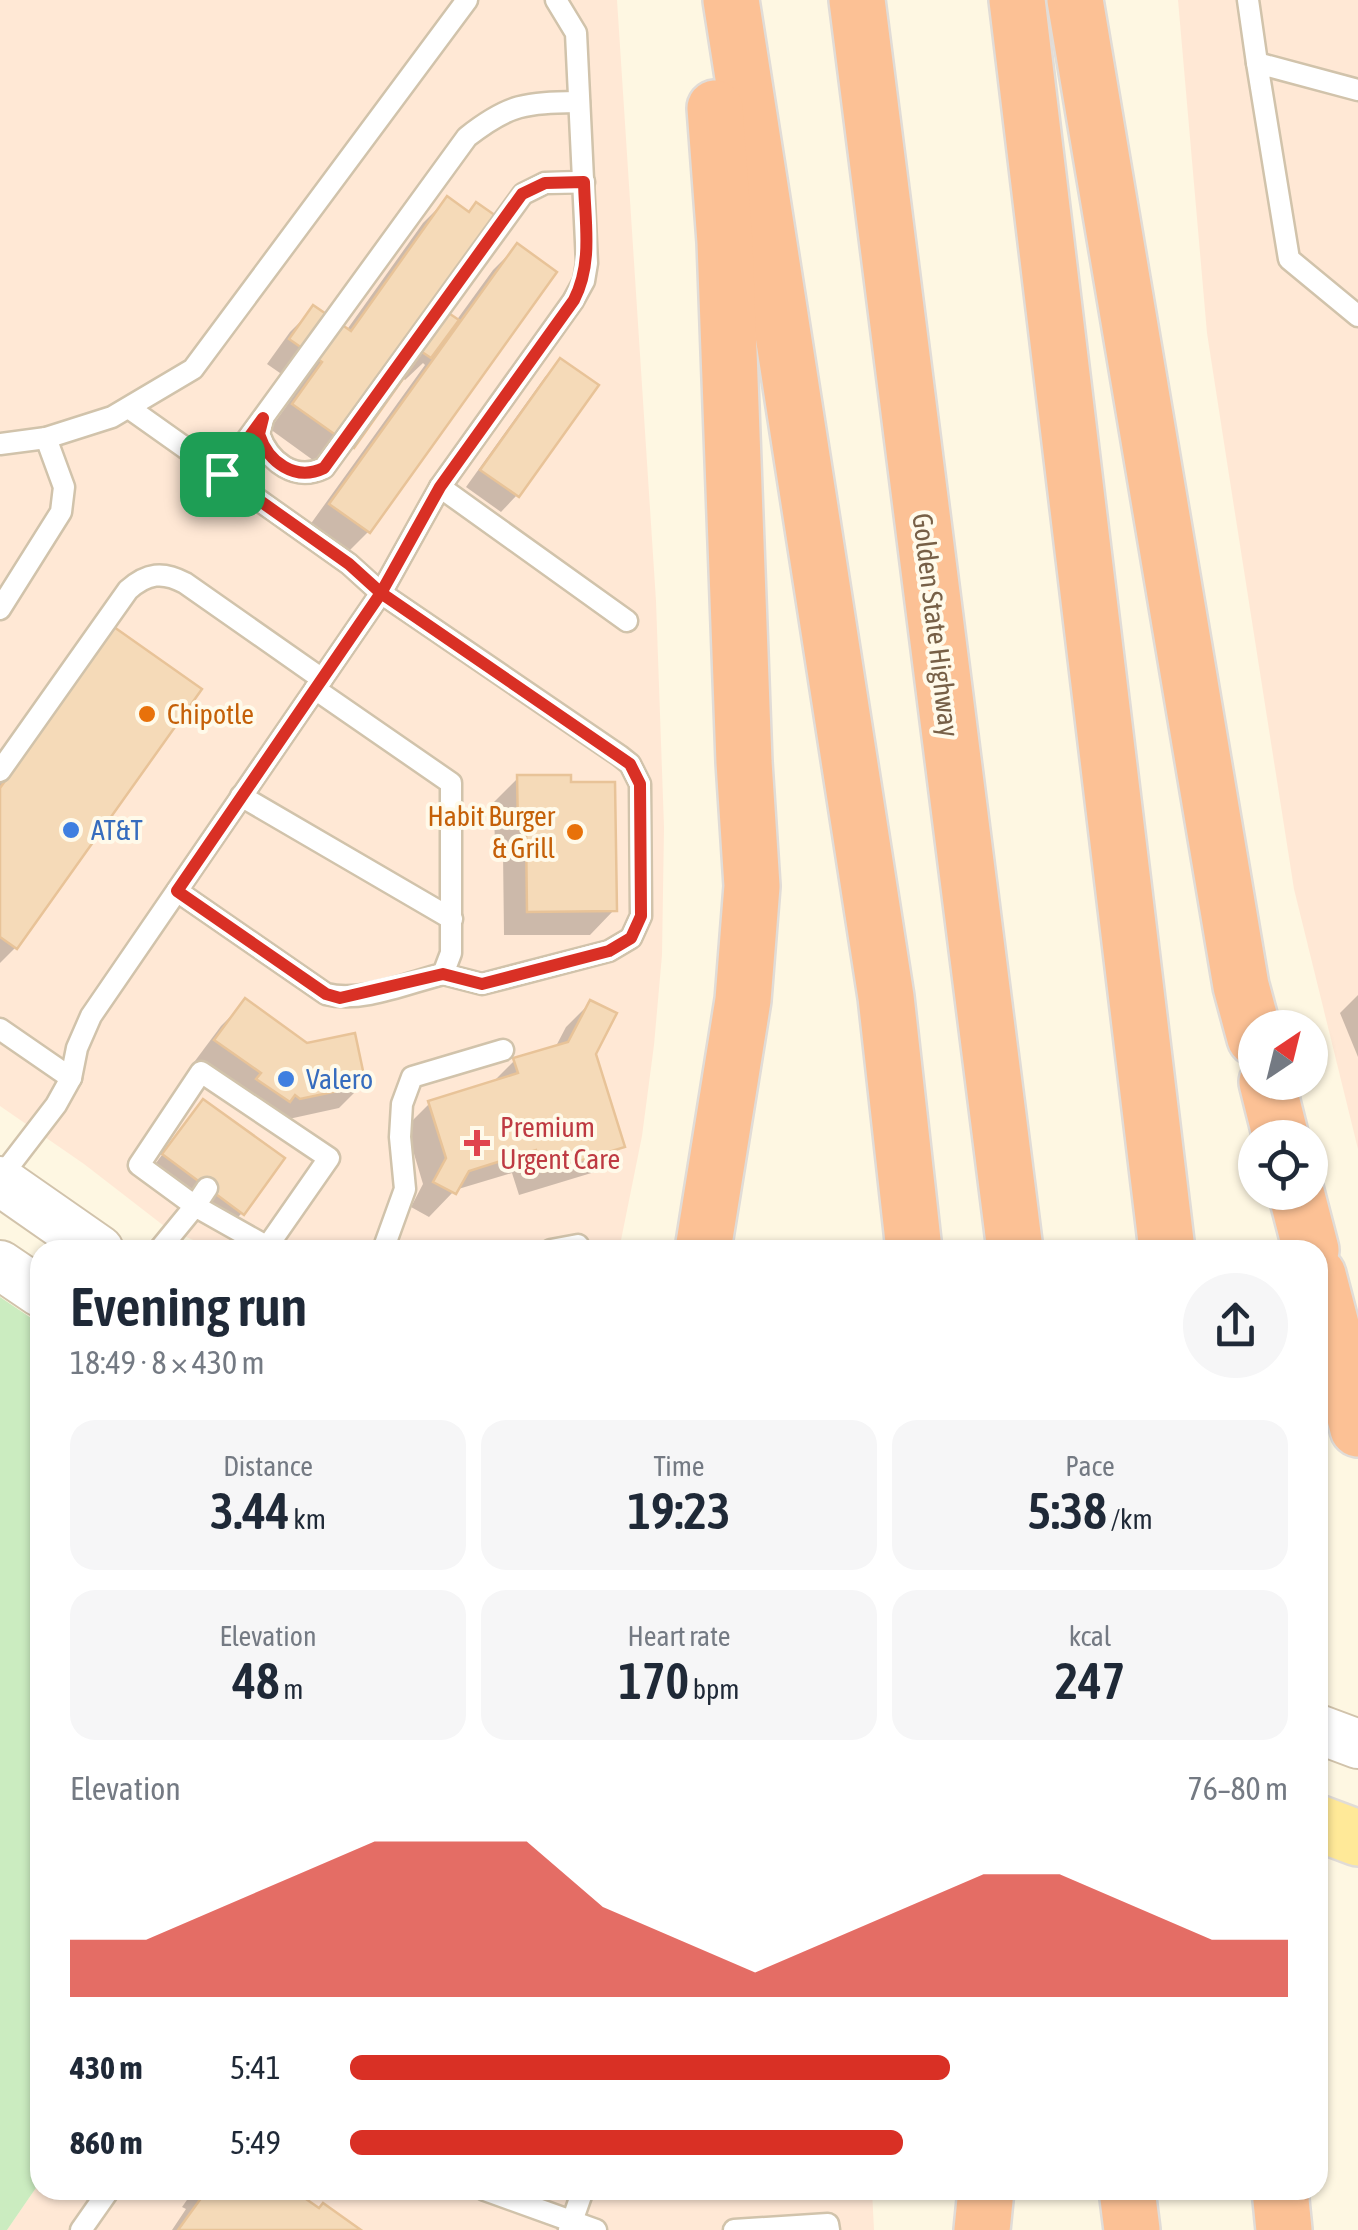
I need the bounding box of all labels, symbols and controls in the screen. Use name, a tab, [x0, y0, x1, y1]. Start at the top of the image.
pin	[180, 432, 265, 517]
icon: arrive	[195, 447, 250, 502]
street label: Golden State Highway	[906, 511, 966, 739]
place label: Chipotle	[167, 698, 254, 730]
marker: Chipotle	[136, 703, 158, 725]
place label: Habit Burger & Grill	[427, 800, 556, 864]
place label: AT&T	[91, 814, 143, 846]
marker: AT&T	[60, 819, 82, 841]
marker: Habit Burger & Grill	[564, 821, 586, 843]
north arrow	[1238, 1010, 1328, 1100]
map controls	[1238, 1010, 1328, 1210]
place label: Valero	[306, 1063, 373, 1095]
marker: Valero	[275, 1068, 297, 1090]
place label: Premium Urgent Care	[500, 1111, 620, 1175]
button: locate	[1238, 1120, 1328, 1210]
marker: Premium Urgent Care	[464, 1130, 490, 1156]
button: share	[1183, 1273, 1288, 1378]
text: Evening run	[70, 1275, 307, 1338]
text: 18:49 · 8 × 430 m	[70, 1344, 264, 1381]
text: Distance	[223, 1450, 313, 1482]
text: Time	[653, 1450, 705, 1482]
text: Pace	[1065, 1450, 1115, 1482]
text: 3.44	[210, 1482, 290, 1540]
text: 19:23	[628, 1482, 730, 1540]
text: 5:38	[1027, 1482, 1107, 1540]
text: km	[290, 1503, 326, 1535]
text: /km	[1107, 1503, 1153, 1535]
text: Elevation	[219, 1620, 317, 1652]
text: Heart rate	[627, 1620, 731, 1652]
text: kcal	[1069, 1620, 1111, 1652]
text: 48	[233, 1652, 280, 1710]
text: 170	[618, 1652, 689, 1710]
text: 247	[1055, 1652, 1125, 1710]
text: m	[280, 1673, 304, 1705]
text: bpm	[689, 1673, 740, 1705]
text: Elevation	[70, 1770, 181, 1807]
text: 76–80 m	[1188, 1770, 1288, 1807]
text: 430 m	[70, 2049, 143, 2086]
text: 5:41	[230, 2049, 281, 2086]
text: 860 m	[70, 2124, 143, 2161]
text: 5:49	[230, 2124, 281, 2161]

